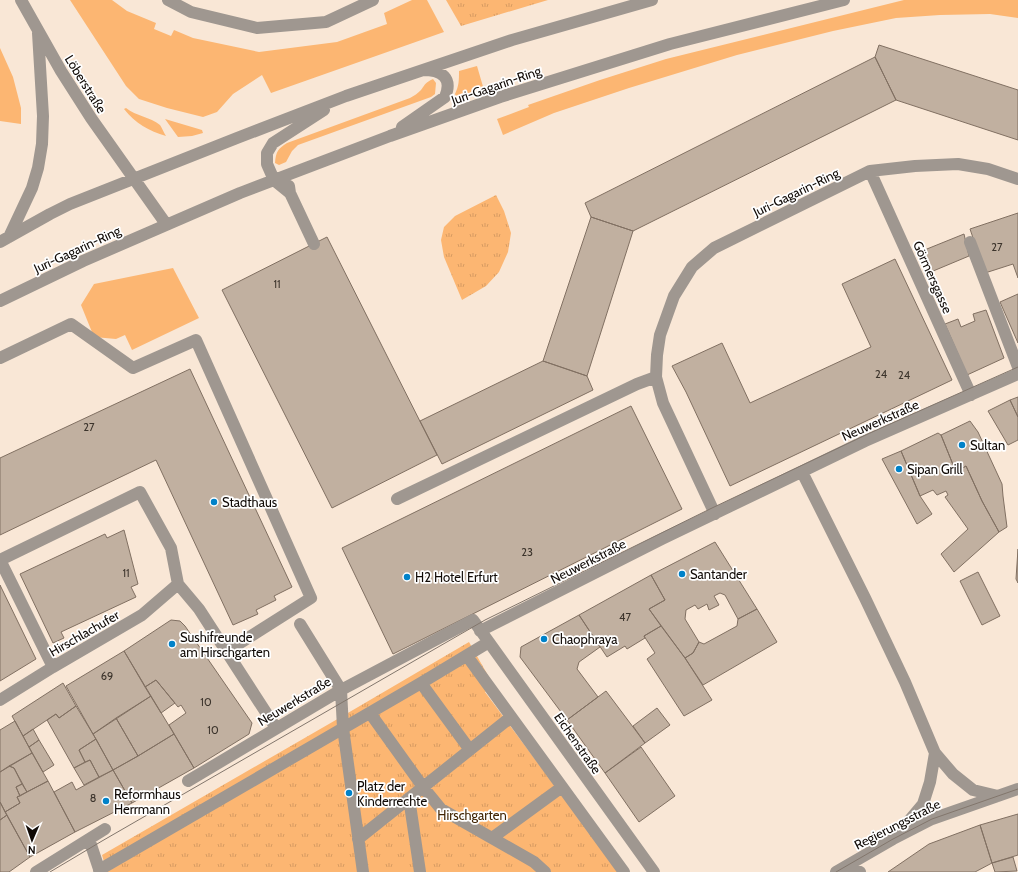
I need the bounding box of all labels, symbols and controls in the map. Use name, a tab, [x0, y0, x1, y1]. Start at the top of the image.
street label: Löberstraße	[62, 52, 110, 116]
street label: Juri-Gagarin-Ring	[448, 62, 544, 108]
street label: Juri-Gagarin-Ring	[749, 164, 842, 220]
street label: Juri-Gagarin-Ring	[30, 222, 123, 277]
street label: Görmersgasse	[910, 238, 956, 316]
house number: 27	[991, 240, 1003, 254]
house number: 11	[273, 277, 281, 291]
house number: 24	[875, 367, 888, 381]
house number: 24	[898, 368, 911, 382]
street label: Neuwerkstraße	[839, 396, 921, 444]
house number: 27	[83, 420, 95, 434]
place label: Sultan	[970, 437, 1005, 453]
marker: Sultan	[957, 440, 967, 450]
place label: Sipan Grill	[907, 461, 963, 477]
marker: Sipan Grill	[894, 464, 904, 474]
place label: Stadthaus	[222, 494, 278, 510]
marker: Stadthaus	[209, 497, 219, 507]
street label: Neuwerkstraße	[548, 535, 629, 587]
house number: 23	[521, 545, 533, 559]
house number: 11	[122, 566, 130, 580]
place label: Santander	[690, 566, 748, 582]
place label: H2 Hotel Erfurt	[415, 569, 498, 585]
marker: Santander	[677, 569, 687, 579]
marker: H2 Hotel Erfurt	[402, 572, 412, 582]
street label: Hirschlachufer	[46, 606, 123, 659]
house number: 47	[619, 610, 631, 624]
place label: Sushifreunde am Hirschgarten	[180, 629, 270, 660]
place label: Chaophraya	[552, 631, 618, 647]
marker: Chaophraya	[539, 634, 549, 644]
marker: Sushifreunde am Hirschgarten	[167, 639, 177, 649]
house number: 69	[101, 669, 113, 683]
street label: Neuwerkstraße	[255, 673, 334, 729]
house number: 10	[200, 695, 212, 709]
street label: Eichenstraße	[551, 709, 605, 777]
house number: 10	[207, 723, 219, 737]
place label: Platz der Kinderrechte	[357, 778, 427, 809]
place label: Reformhaus Herrmann	[114, 786, 181, 817]
marker: Platz der Kinderrechte	[344, 788, 354, 798]
house number: 8	[90, 791, 96, 805]
street label: Regierungsstraße	[851, 795, 943, 853]
marker: Reformhaus Herrmann	[101, 796, 111, 806]
park label: Hirschgarten	[437, 807, 507, 823]
north arrow	[12, 820, 52, 860]
text: N	[28, 843, 36, 857]

